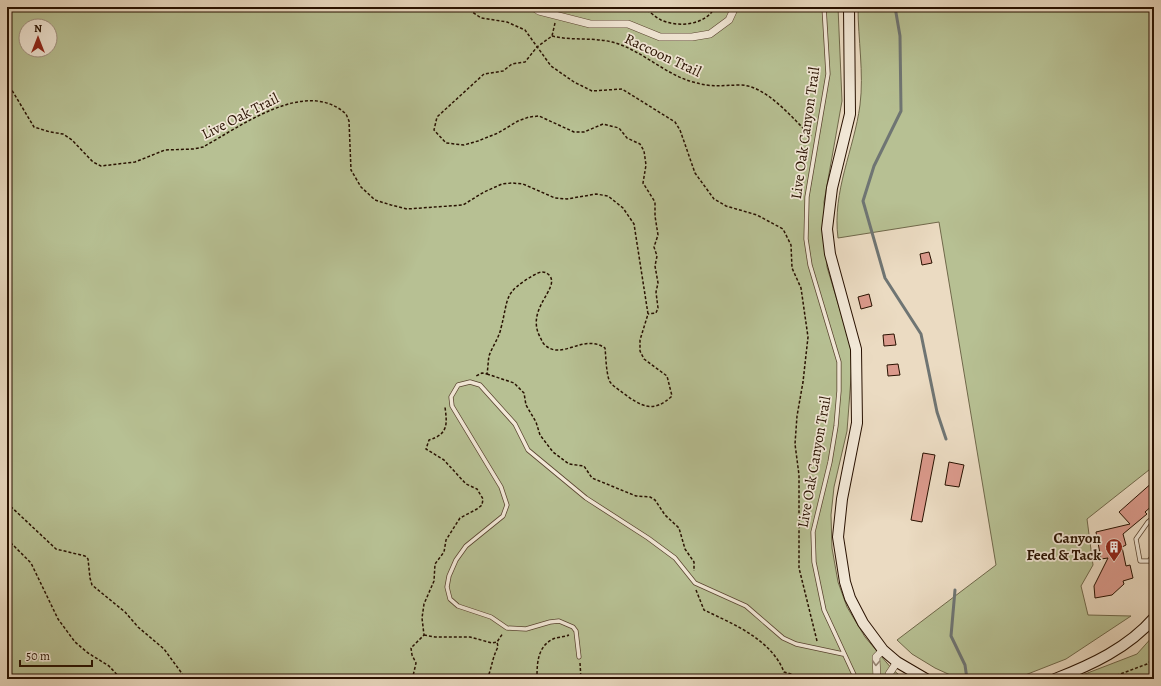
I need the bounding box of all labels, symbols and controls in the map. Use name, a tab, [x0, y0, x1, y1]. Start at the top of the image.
north arrow	[18, 18, 58, 58]
text: N	[34, 21, 42, 36]
street label: Raccoon Trail	[621, 29, 705, 82]
street label: Live Oak Canyon Trail	[786, 65, 824, 200]
street label: Live Oak Trail	[198, 88, 282, 144]
street label: Live Oak Canyon Trail	[793, 394, 835, 529]
place label: Canyon Feed & Tack	[1026, 528, 1102, 565]
building icon: Canyon Feed & Tack	[1104, 537, 1124, 562]
scale bar	[20, 642, 92, 668]
text: 50 m	[26, 648, 50, 664]
one-way arrow	[872, 660, 881, 666]

